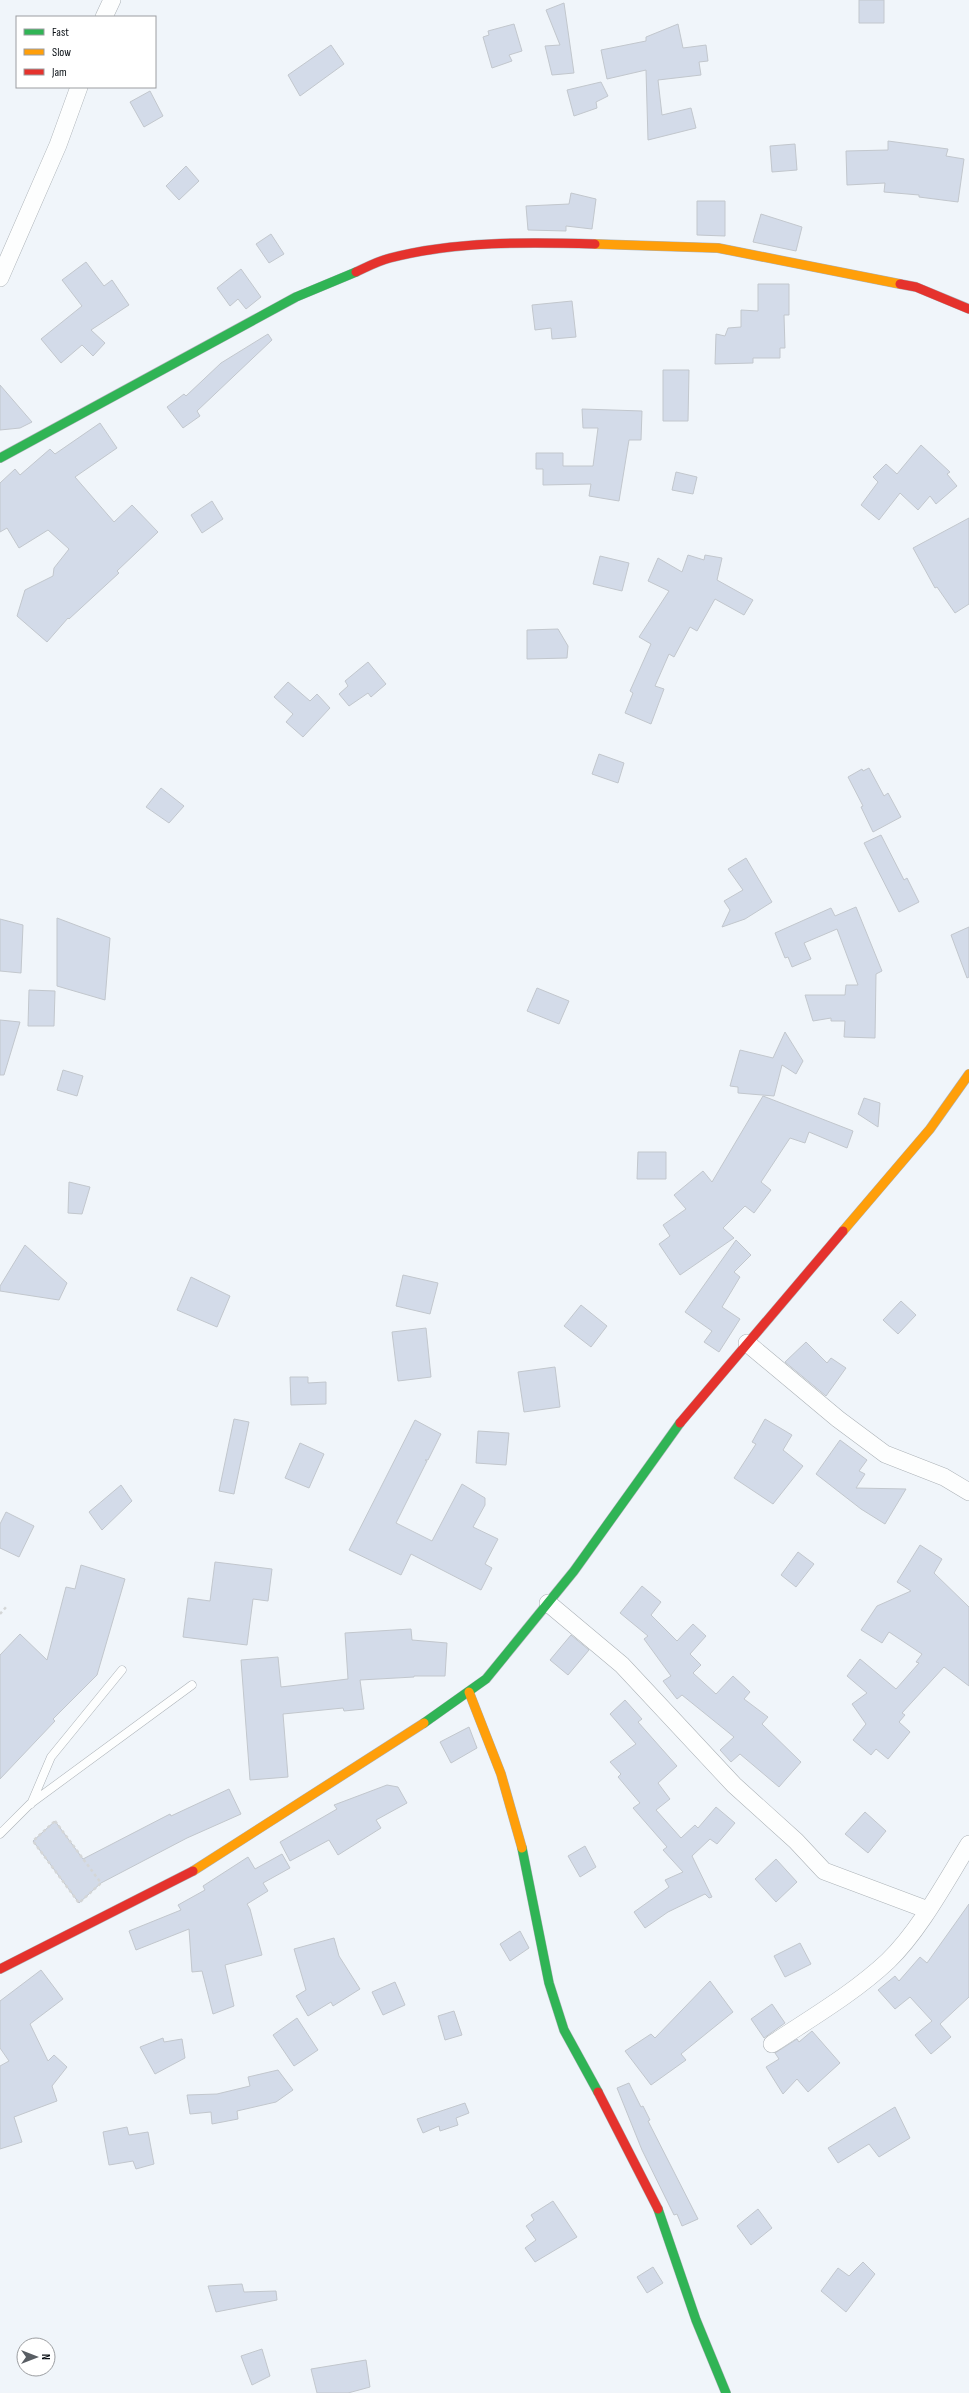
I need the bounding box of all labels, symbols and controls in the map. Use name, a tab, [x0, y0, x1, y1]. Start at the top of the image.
legend	[16, 16, 156, 88]
text: Fast	[52, 25, 69, 40]
text: Slow	[52, 45, 71, 60]
text: Jam	[51, 65, 67, 80]
north arrow	[16, 2337, 56, 2377]
text: N	[39, 2354, 52, 2360]

